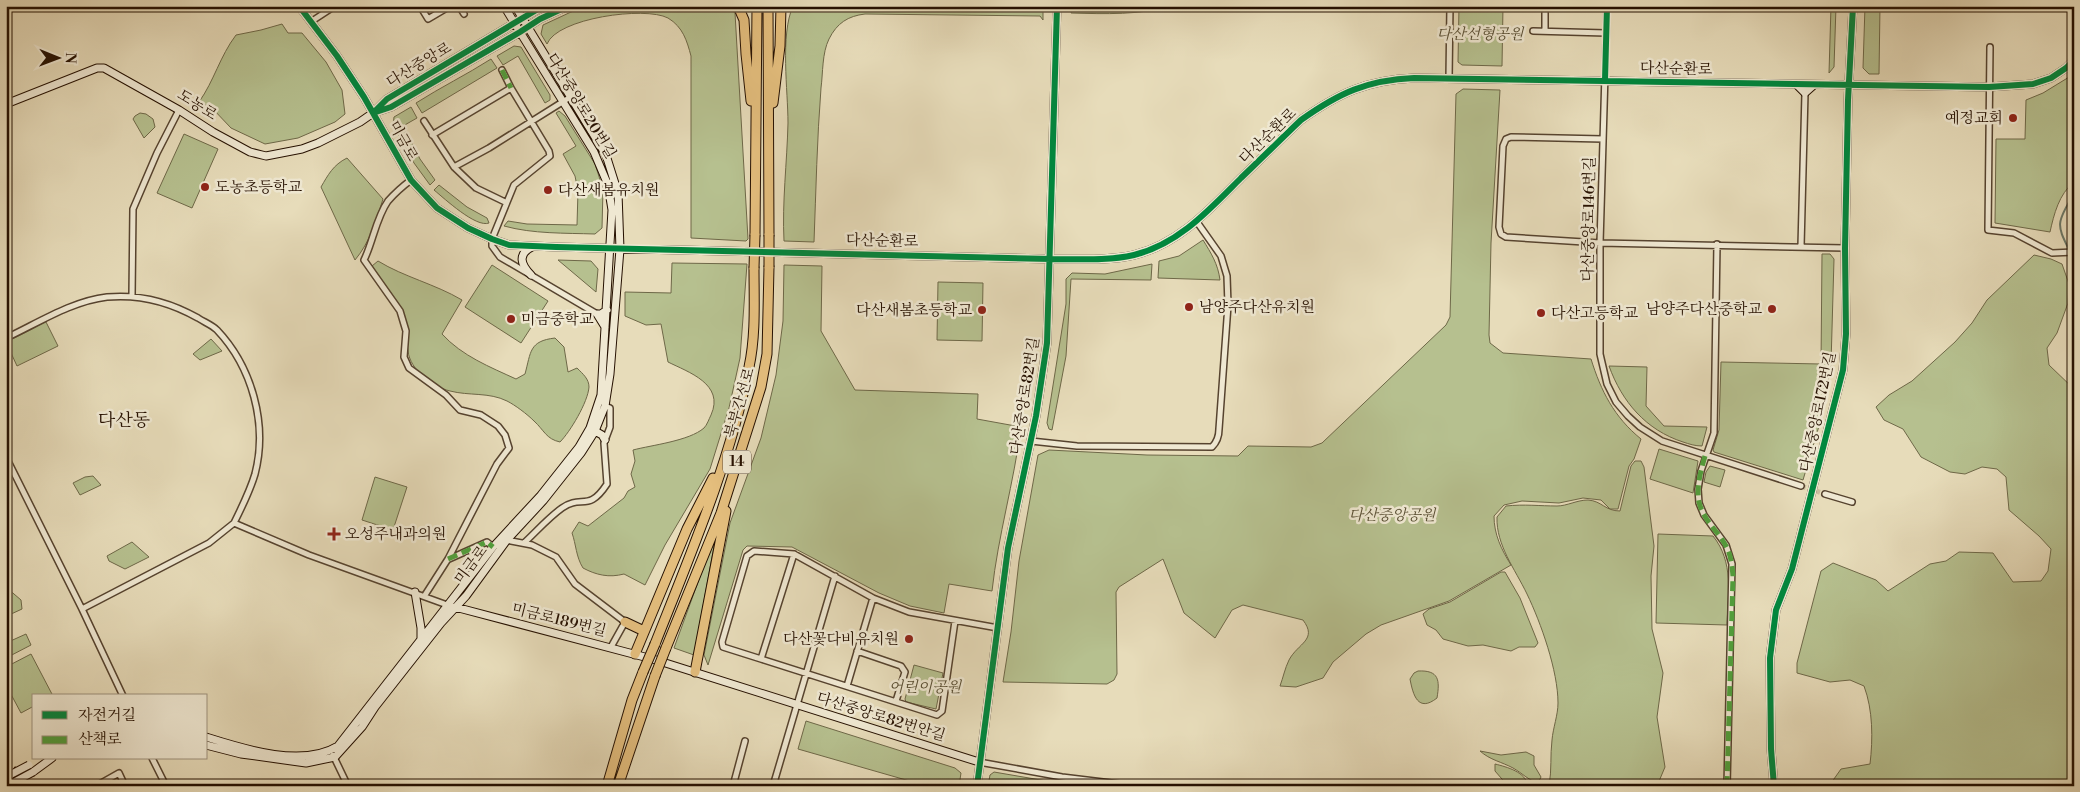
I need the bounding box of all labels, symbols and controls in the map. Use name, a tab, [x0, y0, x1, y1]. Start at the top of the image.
park label: 다산선형공원	[1437, 25, 1525, 44]
north arrow	[32, 32, 82, 82]
street label: 다산중앙로	[383, 38, 455, 92]
street label: 다산중앙로20번길	[542, 50, 620, 162]
text: N	[61, 53, 79, 64]
street label: 다산순환로	[1640, 59, 1713, 79]
street label: 도농로	[174, 85, 221, 125]
street label: 다산순환로	[1235, 104, 1301, 168]
place label: 예정교회	[1945, 109, 2003, 128]
marker: 예정교회	[2007, 112, 2019, 124]
street label: 미금로	[384, 117, 422, 165]
street label: 다산중앙로146번길	[1578, 156, 1600, 282]
place label: 도농초등학교	[215, 178, 302, 197]
marker: 도농초등학교	[199, 181, 211, 193]
place label: 다산새봄유치원	[558, 181, 659, 200]
marker: 다산새봄유치원	[542, 184, 554, 196]
street label: 다산순환로	[846, 231, 919, 251]
place label: 남양주다산유치원	[1199, 298, 1315, 317]
place label: 남양주다산중학교	[1646, 300, 1763, 319]
place label: 다산새봄초등학교	[856, 301, 973, 320]
marker: 남양주다산유치원	[1183, 301, 1195, 313]
marker: 남양주다산중학교	[1766, 303, 1778, 315]
marker: 다산새봄초등학교	[976, 304, 988, 316]
place label: 다산고등학교	[1551, 304, 1638, 323]
marker: 다산고등학교	[1535, 307, 1547, 319]
place label: 미금중학교	[521, 310, 594, 329]
marker: 미금중학교	[505, 313, 517, 325]
street label: 다산중앙로82번길	[1006, 336, 1044, 456]
street label: 다산중앙로172번길	[1796, 350, 1840, 474]
street label: 북부간선로	[721, 365, 759, 440]
district label: 다산동	[98, 409, 150, 432]
road number: 14	[723, 451, 751, 474]
park label: 다산중앙공원	[1349, 506, 1437, 525]
place label: 오성주내과의원	[345, 525, 446, 544]
marker: 오성주내과의원	[327, 527, 341, 541]
street label: 미금로	[450, 542, 492, 588]
street label: 미금로189번길	[510, 599, 608, 641]
place label: 다산꽃다비유치원	[783, 630, 899, 649]
marker: 다산꽃다비유치원	[903, 633, 915, 645]
park label: 어린이공원	[889, 678, 963, 697]
street label: 다산중앙로82번안길	[814, 688, 948, 746]
legend	[32, 694, 208, 760]
text: 자전거길	[78, 706, 136, 725]
text: 산책로	[78, 730, 122, 749]

